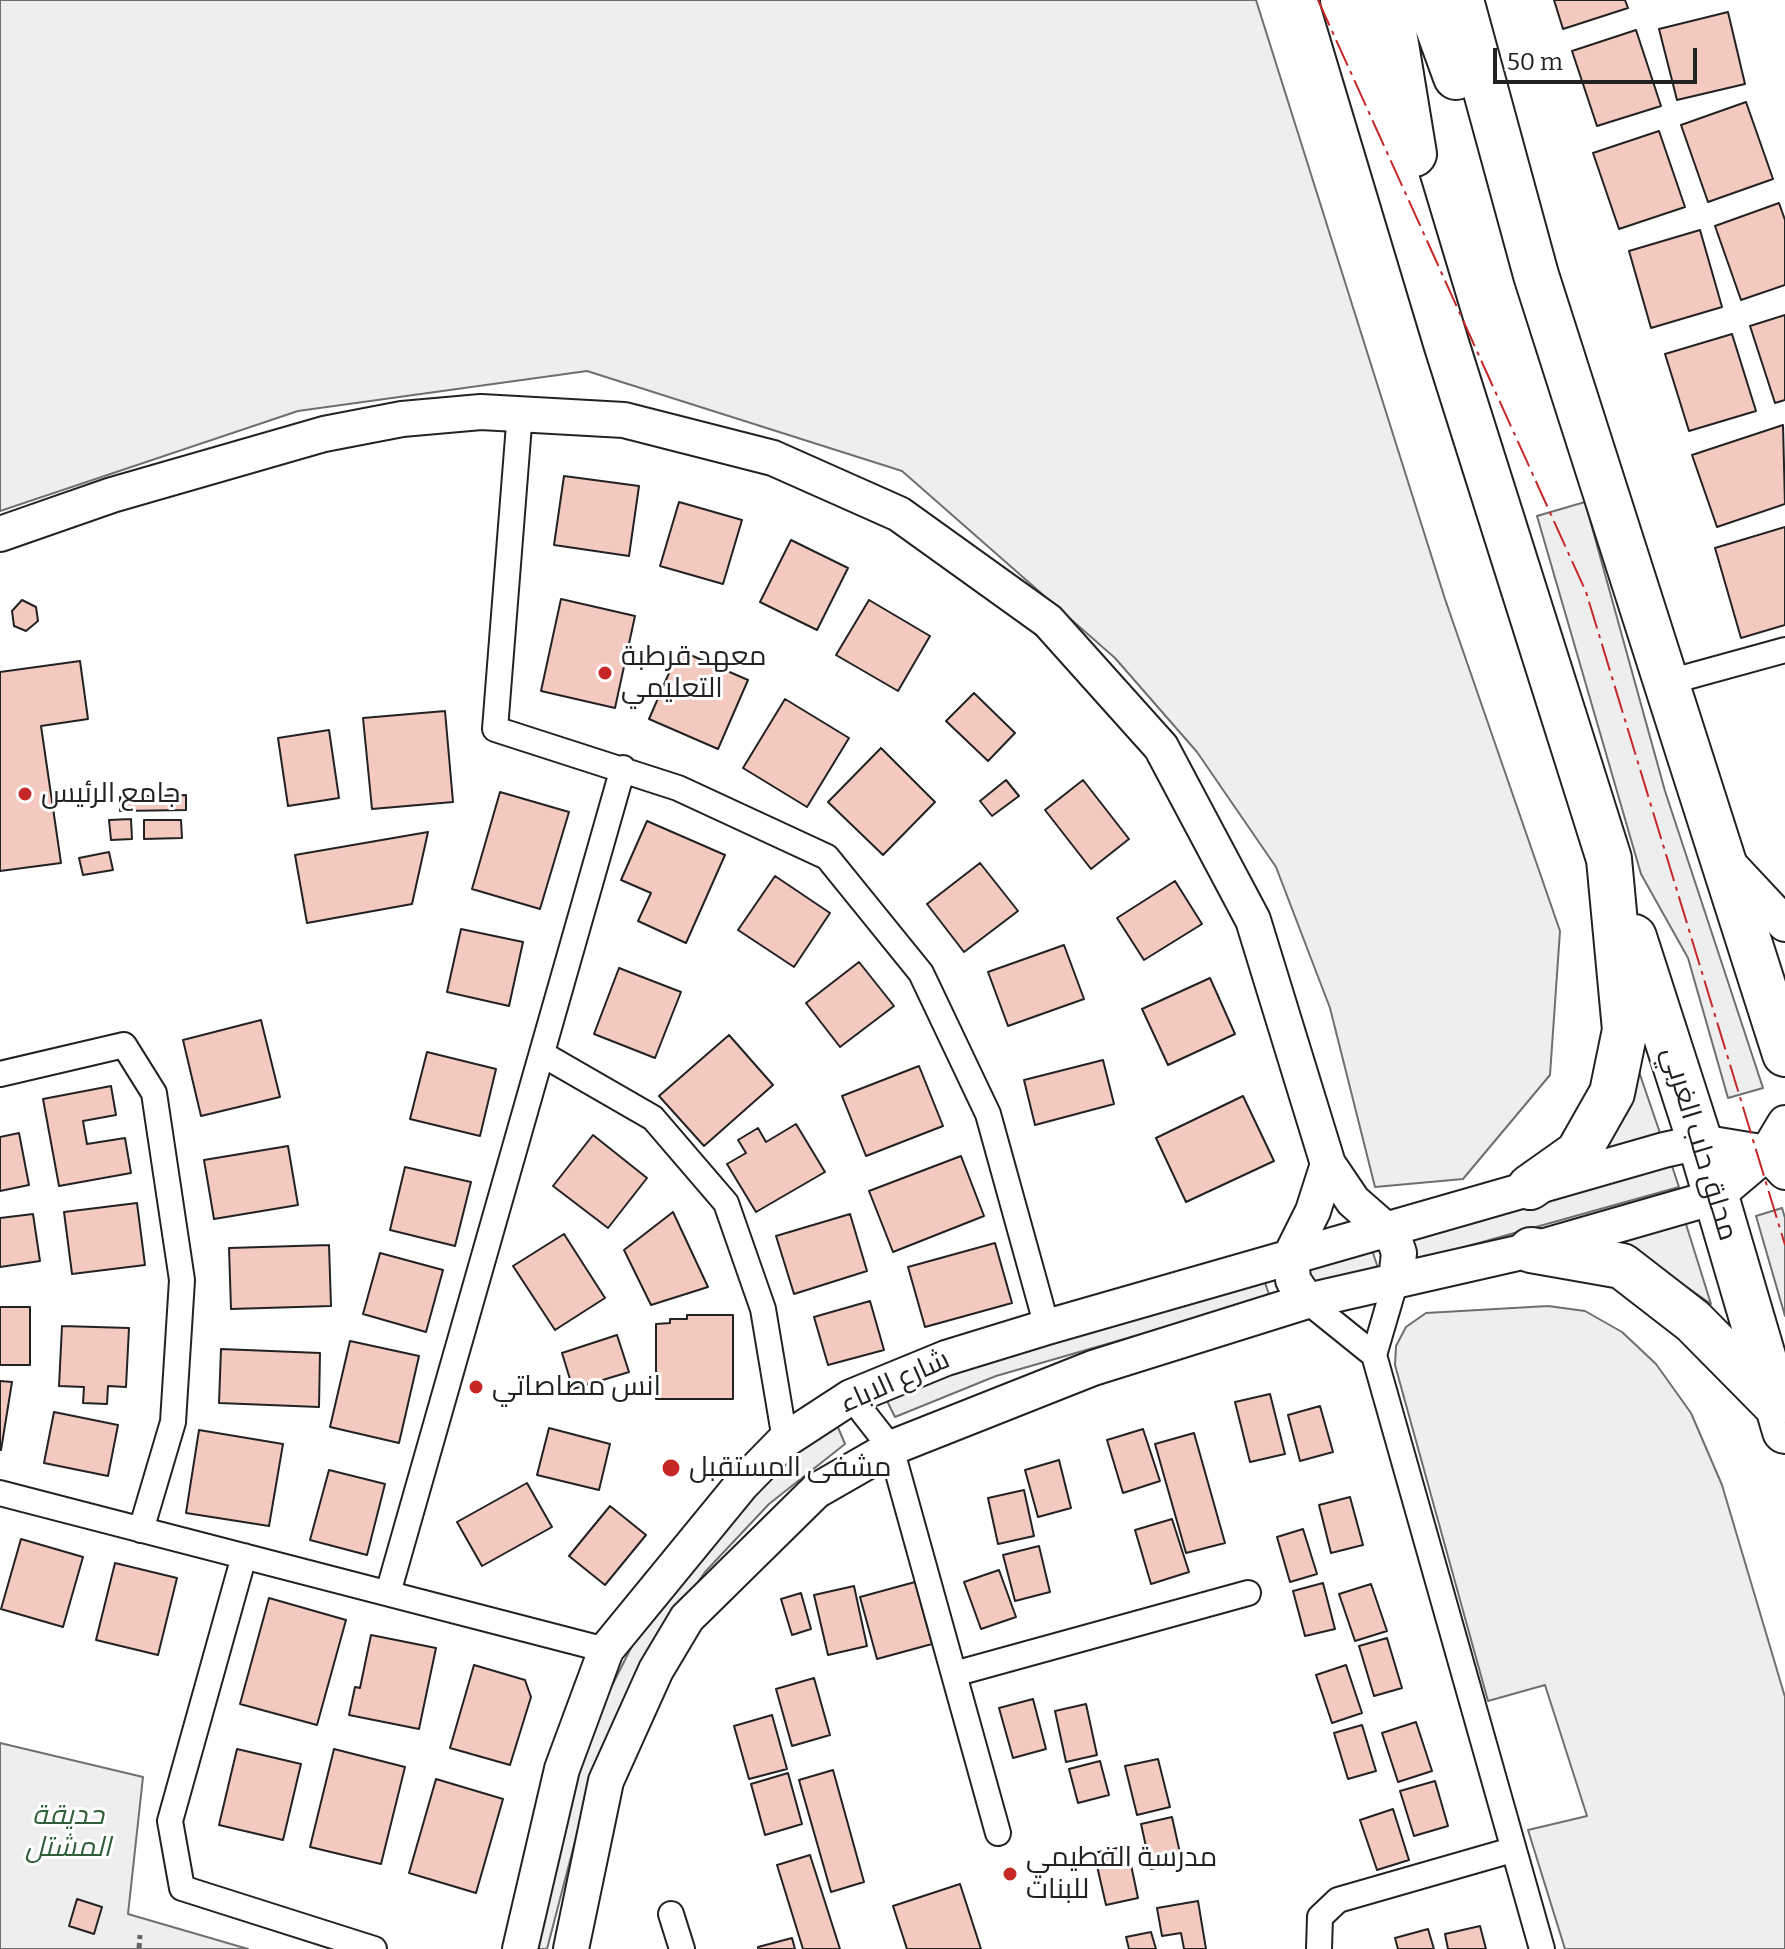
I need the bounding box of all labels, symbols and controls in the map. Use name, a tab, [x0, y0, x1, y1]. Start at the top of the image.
scale bar	[1497, 32, 1701, 82]
text: 50 m	[1507, 48, 1563, 76]
place label: معهد قرطبة التعليمي	[621, 640, 766, 706]
marker: معهد قرطبة التعليمي	[596, 664, 614, 682]
place label: جامع الرئيس	[41, 777, 180, 811]
marker: جامع الرئيس	[16, 785, 34, 803]
street label: محلق حلب الغربي	[1654, 1043, 1744, 1245]
street label: شارع الاباء	[835, 1343, 955, 1421]
place label: انس مصاصاتي	[492, 1370, 661, 1404]
marker: انس مصاصاتي	[467, 1378, 485, 1396]
place label: مشفى المستقبل	[689, 1451, 891, 1485]
marker: مشفى المستقبل	[660, 1457, 682, 1479]
park label: حديقة المشتل	[25, 1799, 111, 1865]
place label: مدرسة الفطيمي للبنات	[1026, 1841, 1217, 1907]
marker: مدرسة الفطيمي للبنات	[1001, 1865, 1019, 1883]

